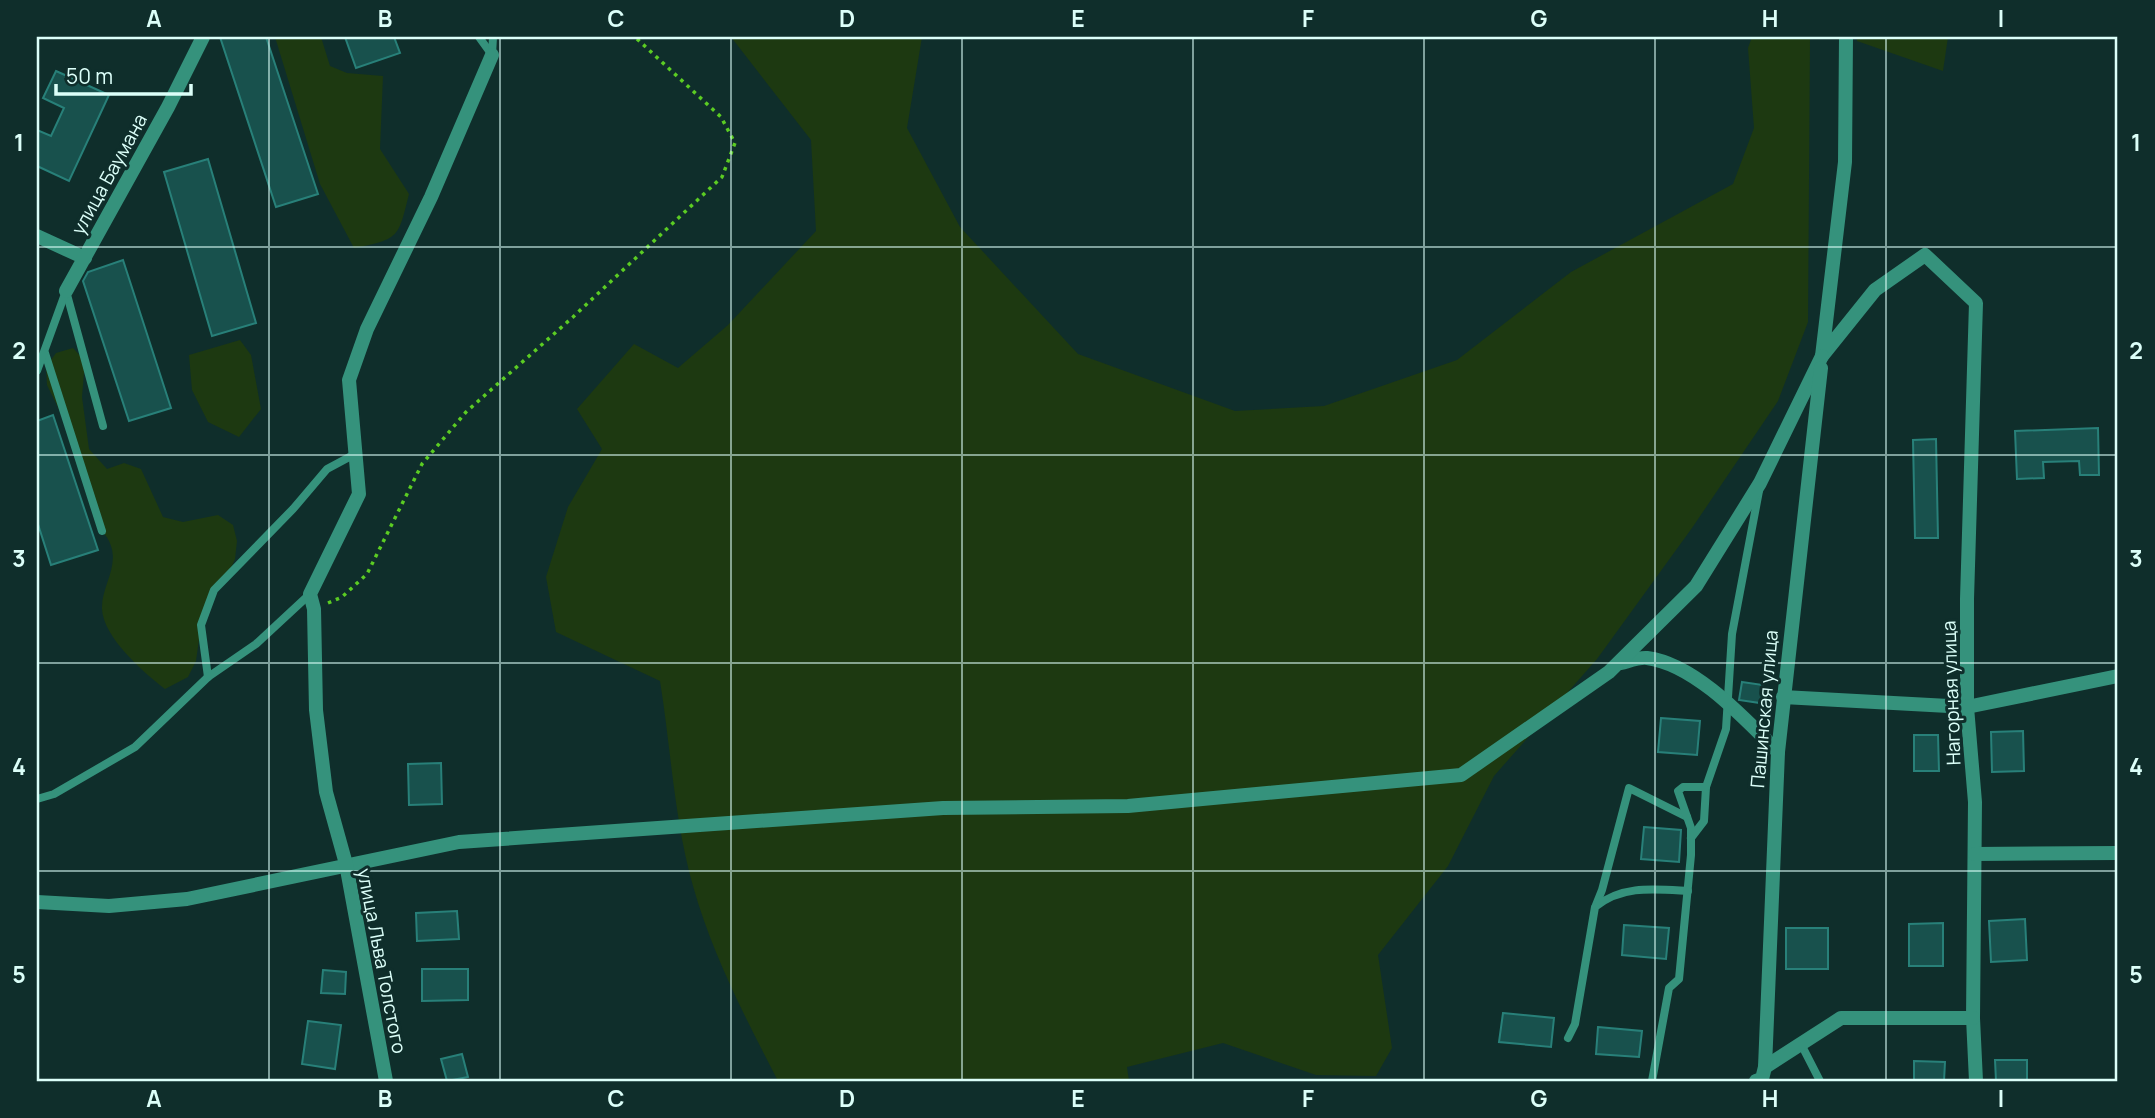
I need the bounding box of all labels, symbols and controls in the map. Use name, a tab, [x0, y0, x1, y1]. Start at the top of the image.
text: A	[146, 2, 162, 34]
text: B	[378, 2, 392, 34]
text: C	[608, 2, 625, 34]
text: D	[839, 2, 855, 34]
text: E	[1071, 2, 1085, 34]
text: F	[1302, 2, 1314, 34]
text: G	[1531, 2, 1548, 34]
text: H	[1762, 2, 1778, 34]
text: I	[1998, 2, 2004, 34]
scale bar	[56, 52, 191, 96]
text: 50 m	[66, 62, 113, 90]
street label: улица Баумана	[65, 109, 153, 239]
text: 1	[14, 126, 24, 158]
text: 1	[2131, 126, 2141, 158]
text: 2	[12, 334, 26, 366]
text: 2	[2129, 334, 2143, 366]
text: 3	[12, 542, 26, 574]
text: 3	[2129, 542, 2143, 574]
street label: Нагорная улица	[1935, 620, 1967, 766]
street label: Пашинская улица	[1744, 629, 1784, 789]
text: 4	[12, 750, 26, 782]
text: 4	[2129, 750, 2143, 782]
street label: улица Льва Толстого	[351, 866, 413, 1056]
text: 5	[12, 958, 26, 990]
text: 5	[2129, 958, 2143, 990]
text: A	[146, 1082, 162, 1114]
text: B	[378, 1082, 392, 1114]
text: C	[608, 1082, 625, 1114]
text: D	[839, 1082, 855, 1114]
text: E	[1071, 1082, 1085, 1114]
text: F	[1302, 1082, 1314, 1114]
text: G	[1531, 1082, 1548, 1114]
text: H	[1762, 1082, 1778, 1114]
text: I	[1998, 1082, 2004, 1114]

